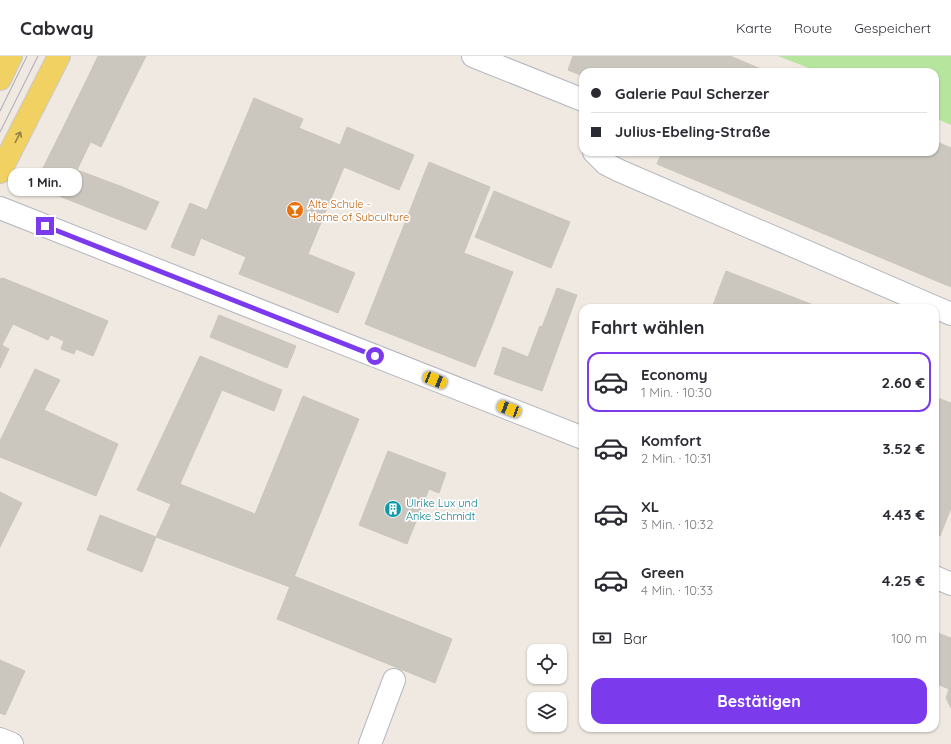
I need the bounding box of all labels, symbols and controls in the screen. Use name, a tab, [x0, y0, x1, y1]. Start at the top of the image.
text: Cabway	[20, 16, 94, 40]
text: Karte	[736, 19, 772, 37]
text: Route	[794, 19, 832, 37]
text: Gespeichert	[854, 19, 931, 37]
text: Galerie Paul Scherzer	[615, 84, 770, 103]
text: Julius-Ebeling-Straße	[615, 122, 770, 141]
one-way arrow	[14, 131, 22, 143]
callout: 1 Min.	[8, 168, 82, 196]
text: 1 Min.	[28, 174, 62, 190]
place label: Alte Schule - Home of Subculture	[308, 197, 409, 224]
bar icon: Alte Schule - Home of Subculture	[285, 200, 305, 220]
route end	[36, 217, 54, 235]
text: Fahrt wählen	[591, 316, 705, 339]
route start	[366, 347, 384, 365]
icon: car	[593, 364, 629, 400]
text: Economy	[641, 365, 708, 384]
car	[422, 370, 448, 390]
text: 2.60 €	[882, 373, 925, 392]
text: 1 Min. · 10:30	[641, 384, 712, 400]
car	[496, 399, 522, 419]
icon: car	[593, 430, 629, 466]
text: Komfort	[641, 431, 702, 450]
text: 3.52 €	[882, 439, 925, 458]
text: 2 Min. · 10:31	[641, 450, 711, 466]
place label: Ulrike Lux und Anke Schmidt	[406, 496, 478, 523]
icon: car	[593, 496, 629, 532]
text: XL	[641, 497, 659, 516]
building icon: Ulrike Lux und Anke Schmidt	[383, 499, 403, 519]
text: 4.43 €	[882, 505, 925, 524]
text: 3 Min. · 10:32	[641, 516, 713, 532]
icon: car	[593, 562, 629, 598]
text: Green	[641, 563, 684, 582]
text: 4.25 €	[882, 571, 925, 590]
text: 4 Min. · 10:33	[641, 582, 713, 598]
icon: cash	[591, 627, 613, 649]
text: Bar	[623, 629, 648, 648]
text: 100 m	[891, 630, 927, 646]
map controls	[527, 644, 567, 732]
button: locate	[527, 644, 567, 684]
button: Bestätigen	[591, 678, 927, 724]
button: layers	[527, 692, 567, 732]

